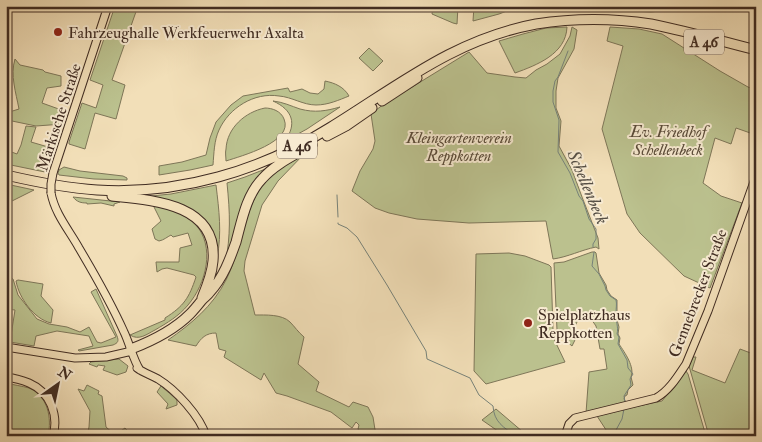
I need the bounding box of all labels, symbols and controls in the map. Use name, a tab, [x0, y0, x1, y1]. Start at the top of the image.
place label: Fahrzeughalle Werkfeuerwehr Axalta	[68, 23, 304, 43]
marker: Fahrzeughalle Werkfeuerwehr Axalta	[52, 26, 64, 38]
road number: A 46	[684, 30, 724, 54]
street label: Märkische Straße	[32, 61, 86, 174]
park label: Ev. Friedhof Schellenbeck	[629, 122, 711, 160]
park label: Kleingartenverein Reppkotten	[405, 128, 512, 166]
road number: A 46	[277, 134, 317, 158]
water label: Schellenbeck	[561, 146, 613, 228]
street label: Gennebrecker Straße	[664, 226, 732, 360]
place label: Spielplatzhaus Reppkotten	[538, 305, 630, 344]
marker: Spielplatzhaus Reppkotten	[522, 317, 534, 329]
north arrow	[32, 360, 82, 410]
text: N	[54, 362, 75, 384]

